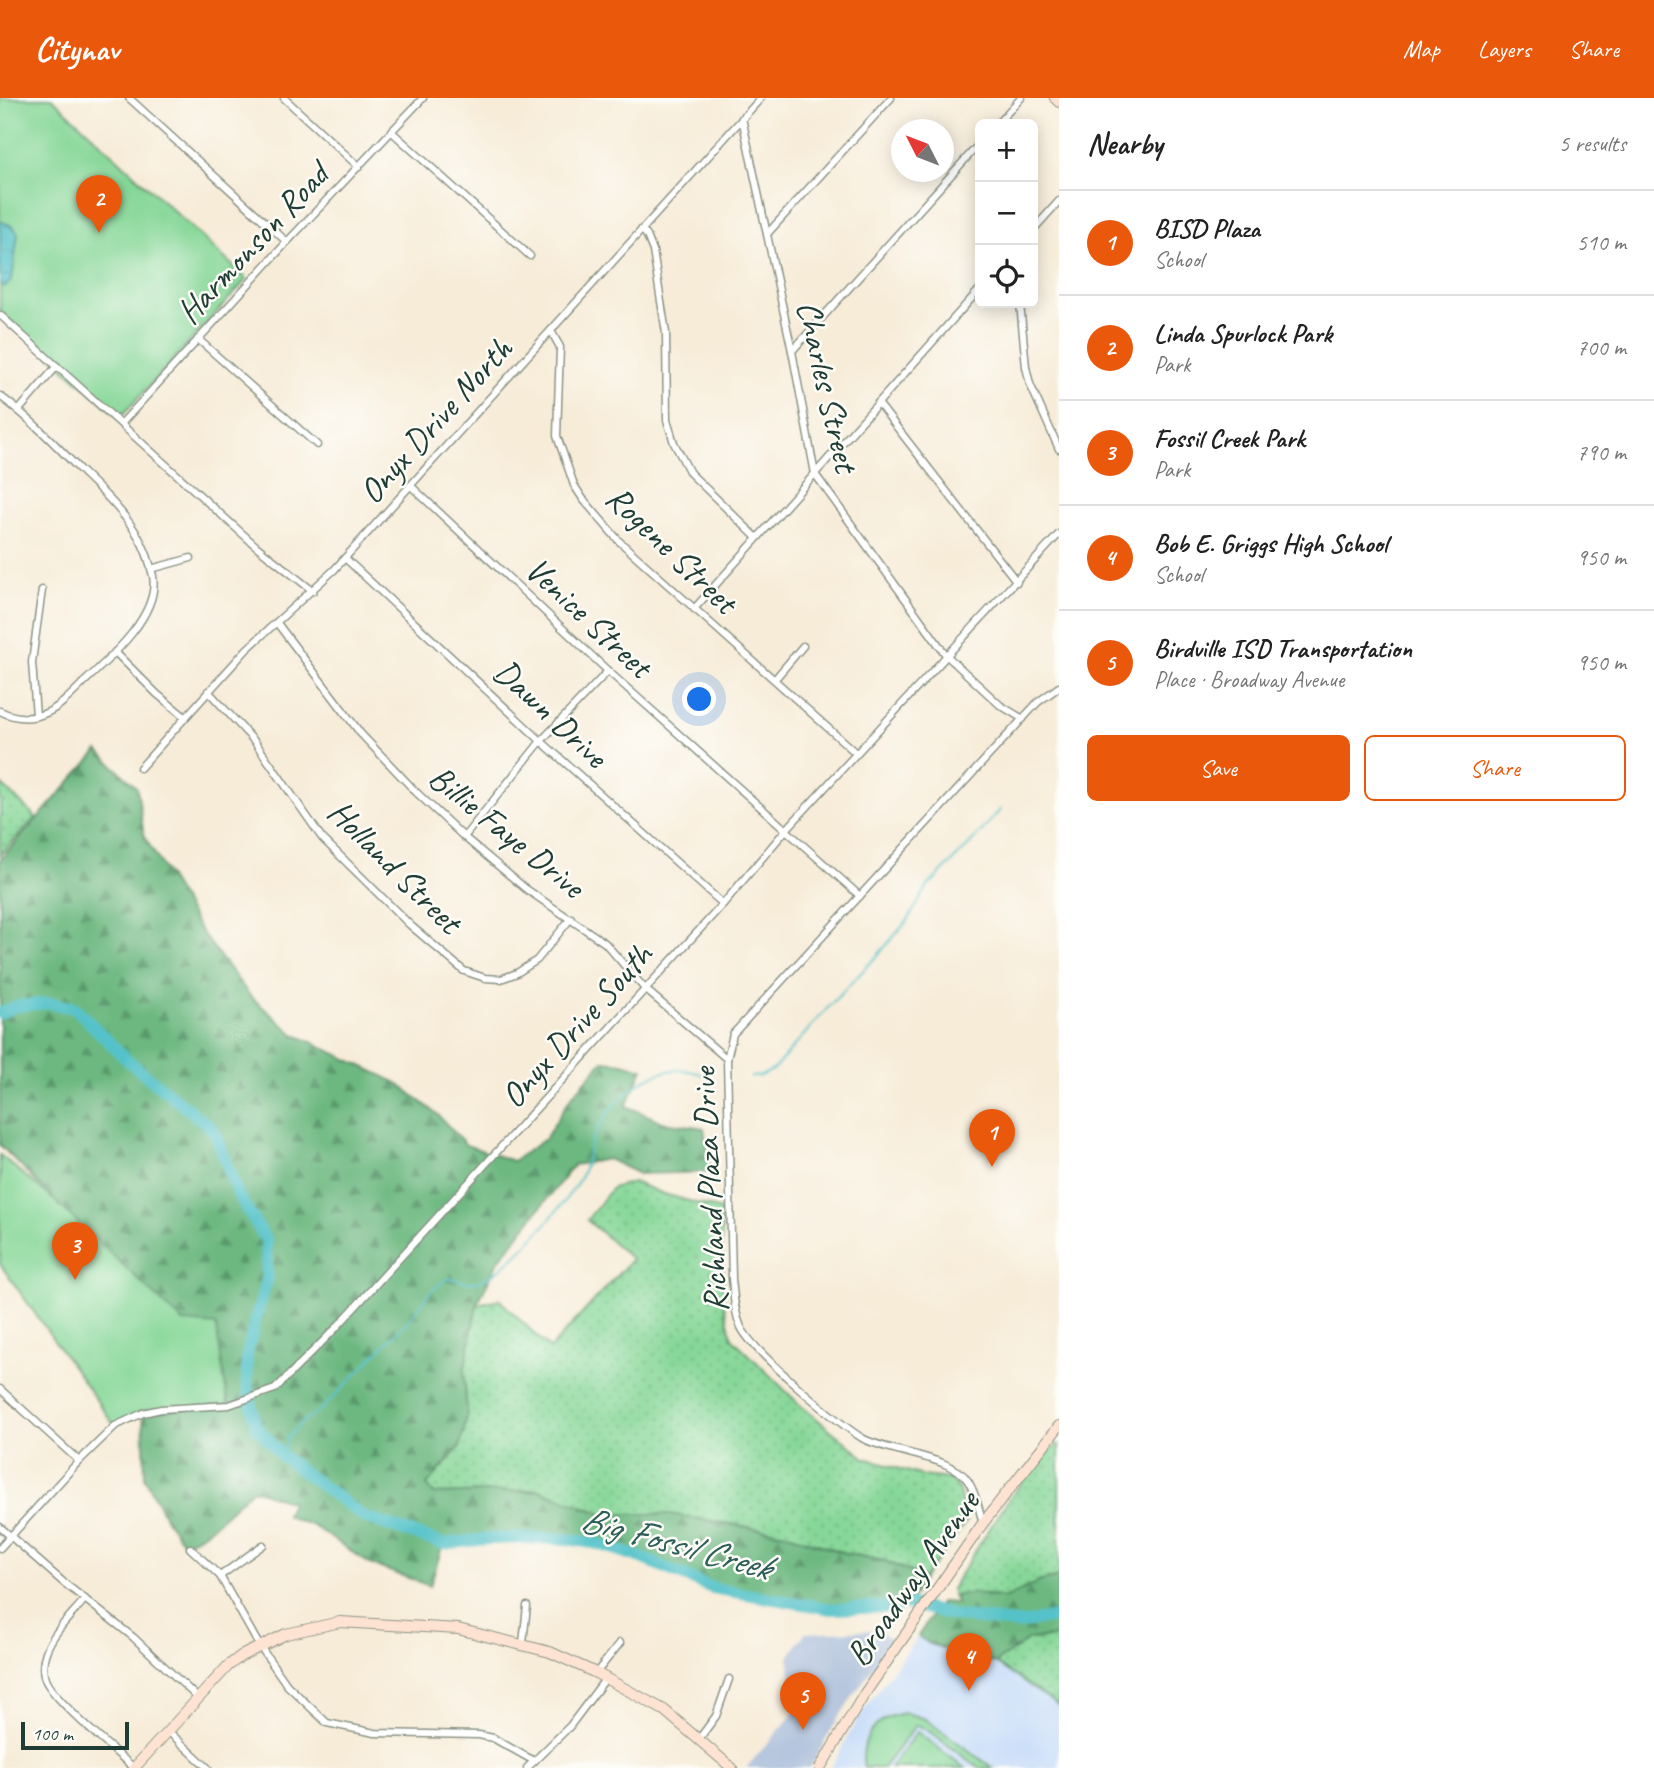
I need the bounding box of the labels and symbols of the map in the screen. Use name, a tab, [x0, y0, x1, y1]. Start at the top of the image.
north arrow	[891, 119, 954, 182]
street label: Harmonson Road	[166, 149, 342, 333]
pin: 2	[76, 175, 122, 233]
street label: Charles Street	[786, 296, 870, 479]
street label: Onyx Drive North	[349, 326, 523, 513]
street label: Rogene Street	[596, 476, 749, 625]
street label: Venice Street	[516, 547, 664, 690]
street label: Dawn Drive	[484, 649, 619, 779]
your location	[682, 682, 716, 716]
street label: Billie Faye Drive	[420, 755, 596, 910]
street label: Holland Street	[318, 790, 474, 945]
street label: Onyx Drive South	[490, 932, 664, 1117]
street label: Richland Plaza Drive	[680, 1064, 738, 1314]
pin: 1	[969, 1109, 1015, 1167]
pin: 3	[52, 1222, 98, 1280]
street label: Broadway Avenue	[835, 1480, 991, 1675]
water label: Big Fossil Creek	[576, 1495, 783, 1592]
pin: 4	[946, 1633, 992, 1691]
pin: 5	[780, 1672, 826, 1730]
scale bar	[21, 1719, 130, 1751]

